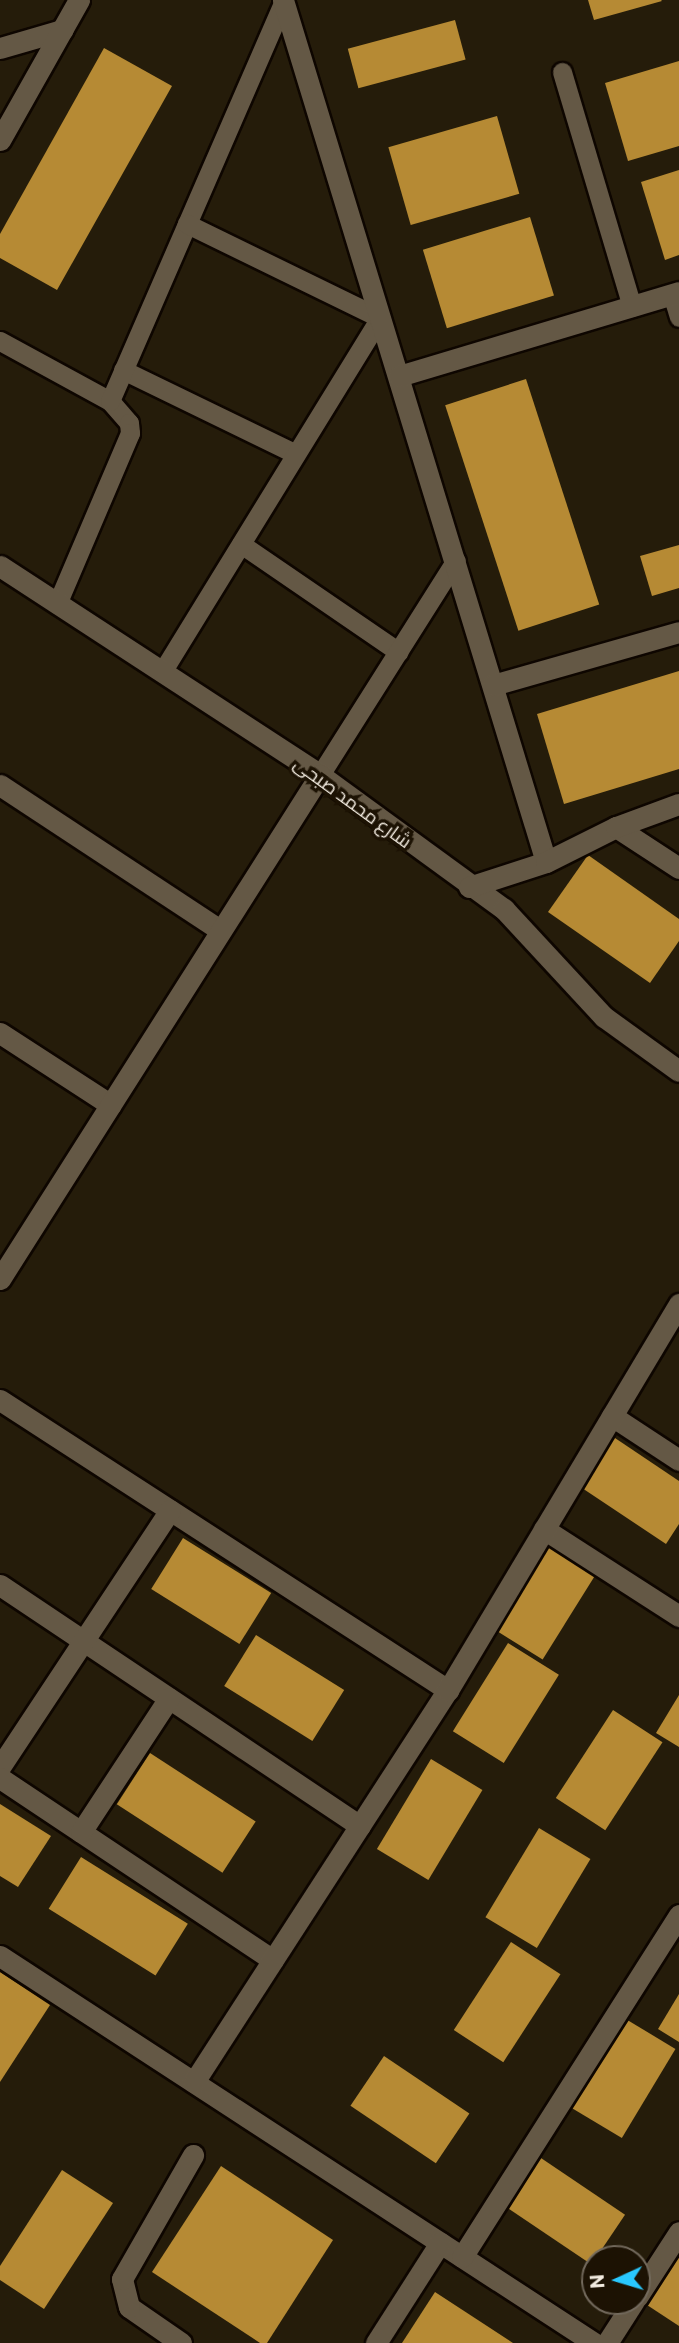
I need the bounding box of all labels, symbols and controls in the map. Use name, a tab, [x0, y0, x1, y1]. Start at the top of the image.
street label: شارع محمد صبحى	[290, 752, 416, 852]
north arrow	[581, 2245, 651, 2315]
text: N	[585, 2273, 609, 2289]

